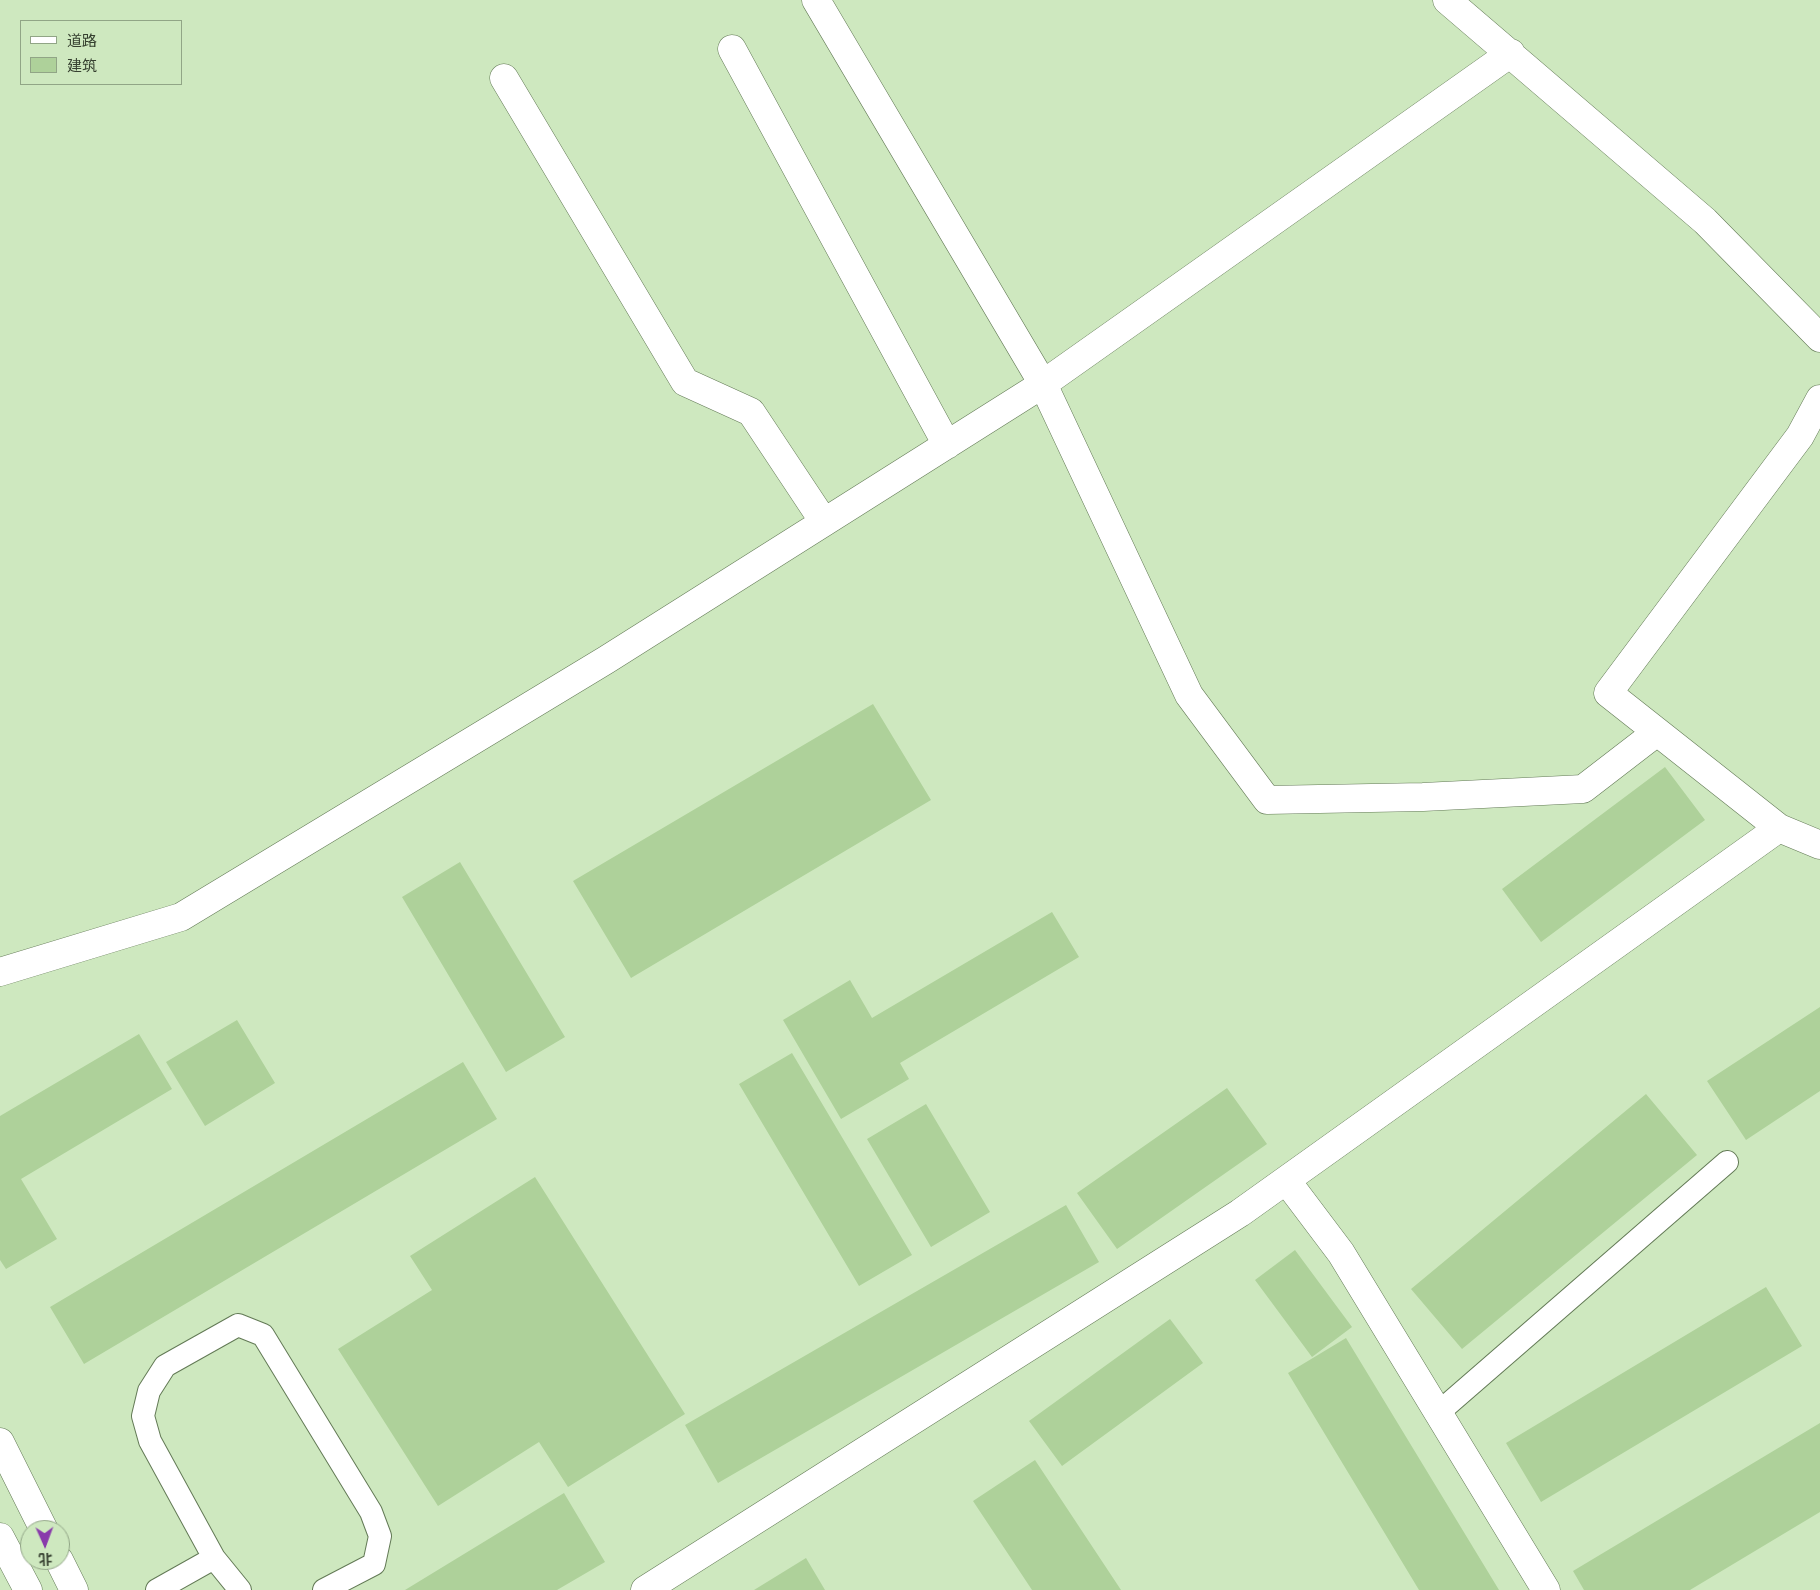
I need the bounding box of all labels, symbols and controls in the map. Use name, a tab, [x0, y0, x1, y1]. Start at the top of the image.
legend	[20, 20, 182, 85]
text: 道路	[67, 32, 97, 50]
text: 建筑	[67, 57, 97, 75]
north arrow	[20, 1520, 70, 1570]
text: 北	[38, 1551, 53, 1567]

